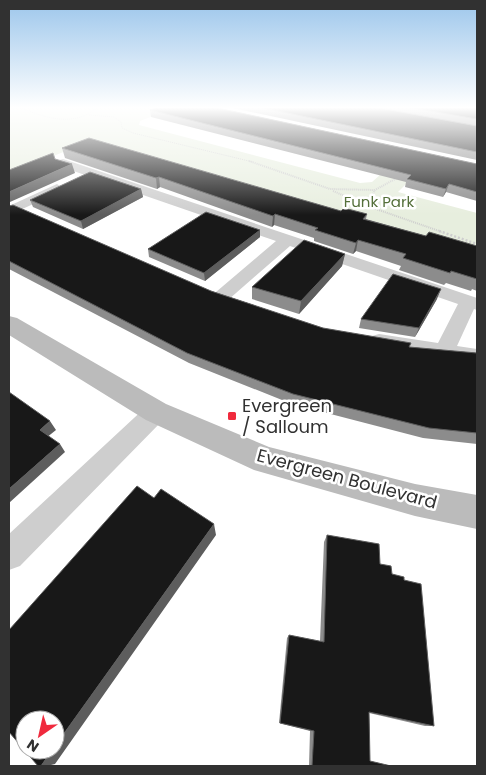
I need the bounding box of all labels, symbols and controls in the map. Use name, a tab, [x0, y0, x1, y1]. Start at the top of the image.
park label: Funk Park	[344, 191, 415, 212]
place label: Evergreen / Salloum	[242, 393, 332, 439]
marker: Evergreen / Salloum	[226, 410, 238, 422]
street label: Evergreen Boulevard	[254, 442, 440, 515]
north arrow	[15, 710, 65, 760]
text: N	[23, 735, 43, 757]

